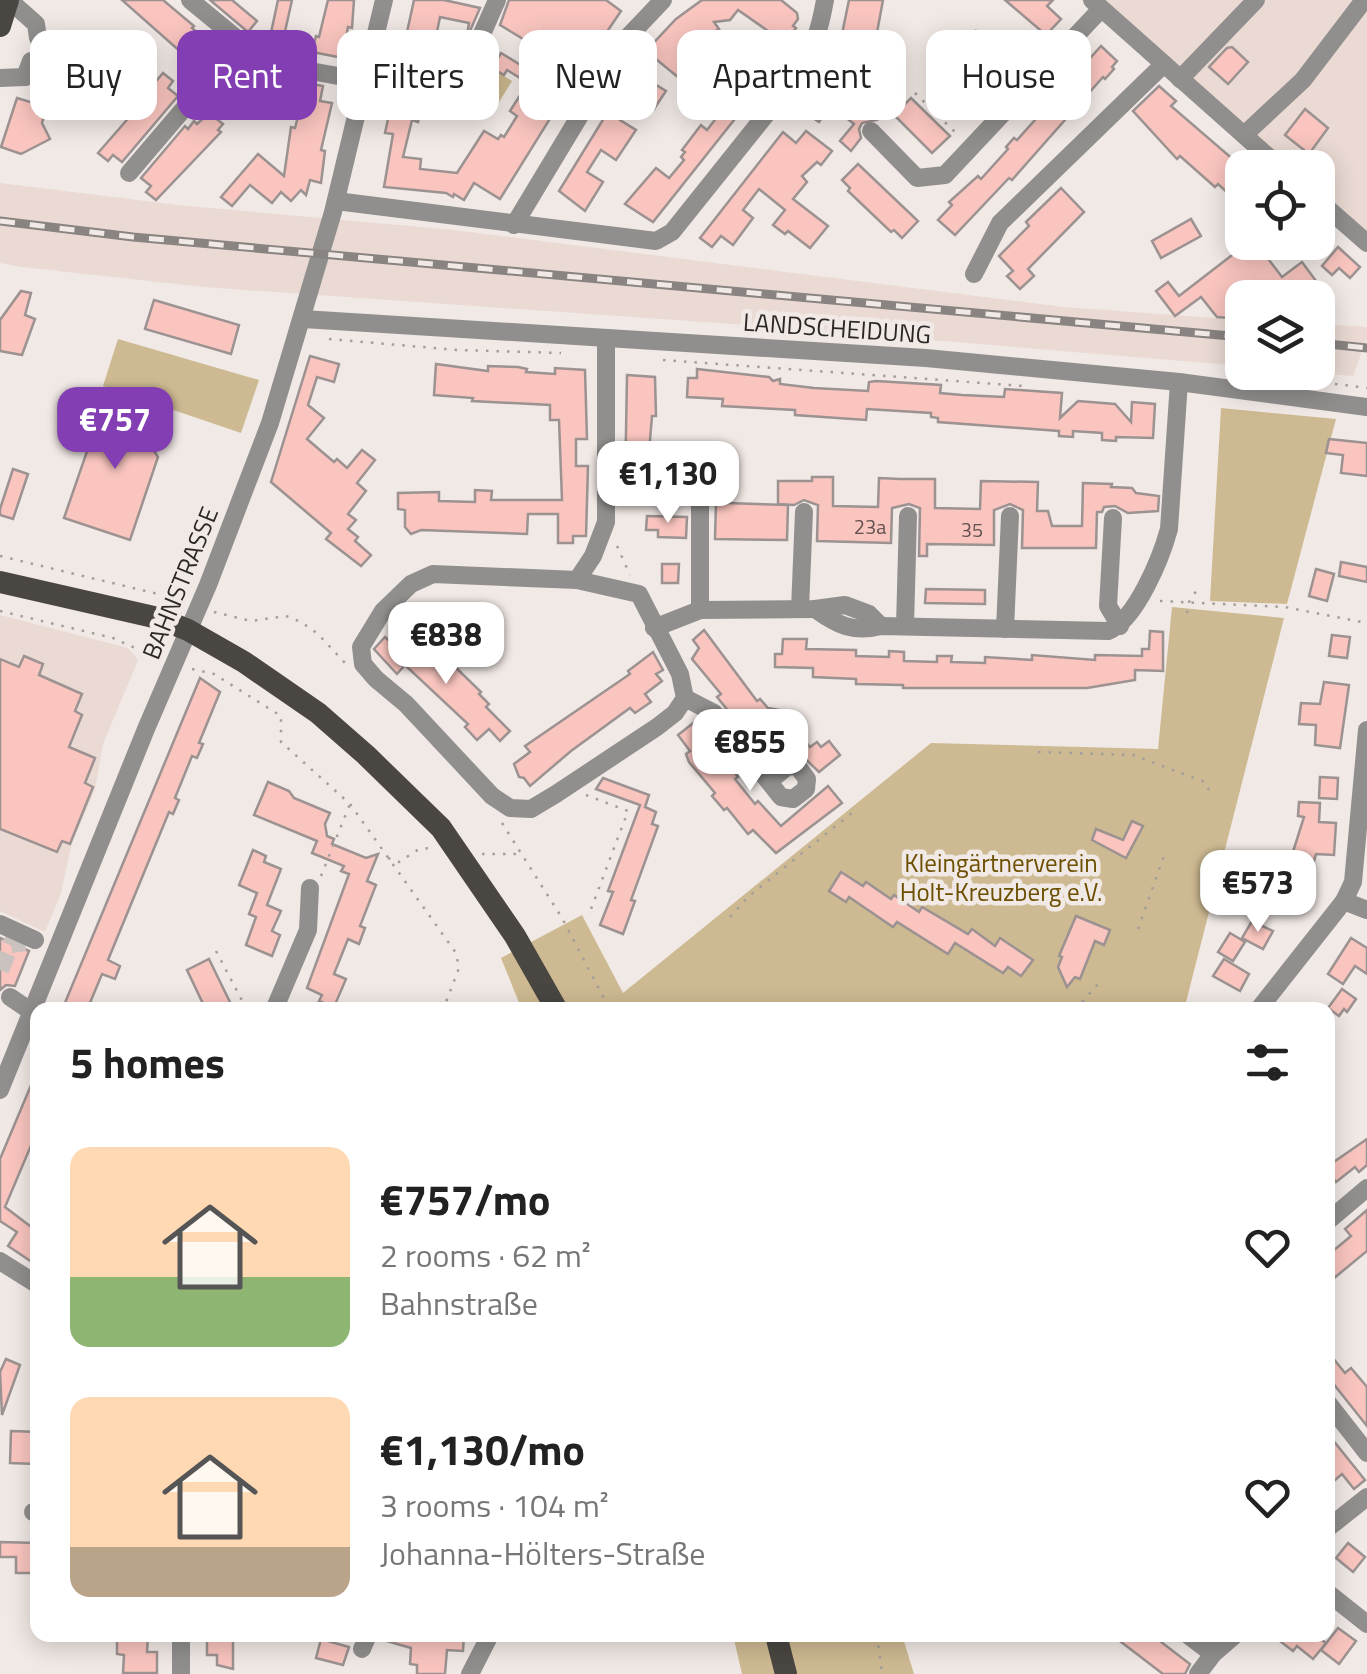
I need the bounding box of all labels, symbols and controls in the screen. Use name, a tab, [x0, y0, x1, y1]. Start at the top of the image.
chip: Buy	[30, 30, 157, 120]
chip: Rent	[177, 30, 317, 120]
chip: Filters	[337, 30, 499, 120]
chip: New	[519, 30, 657, 120]
chip: Apartment	[677, 30, 906, 120]
chip: House	[926, 30, 1091, 120]
map controls	[1225, 150, 1335, 390]
button: locate	[1225, 150, 1335, 260]
button: layers	[1225, 280, 1335, 390]
street label: LANDSCHEIDUNG	[742, 302, 932, 354]
pin: €757	[56, 387, 174, 472]
text: €757	[79, 395, 151, 443]
pin: €1,130	[587, 441, 749, 526]
text: €1,130	[619, 449, 717, 497]
street label: BAHNSTRASSE	[132, 501, 228, 665]
house number: 23a	[854, 511, 886, 542]
house number: 35	[961, 514, 983, 545]
pin: €838	[387, 602, 505, 687]
text: €838	[410, 610, 482, 658]
pin: €855	[691, 709, 809, 794]
text: €855	[714, 717, 786, 765]
park label: Kleingärtnerverein Holt-Kreuzberg e.V.	[900, 844, 1102, 911]
pin: €573	[1199, 850, 1317, 935]
text: €573	[1222, 858, 1294, 906]
text: 5 homes	[70, 1030, 225, 1094]
icon: filters	[1240, 1035, 1295, 1090]
text: €757/mo	[380, 1167, 550, 1231]
icon: home	[150, 1187, 270, 1307]
icon: heart	[1240, 1220, 1295, 1275]
text: 2 rooms · 62 m²	[380, 1231, 591, 1279]
text: Bahnstraße	[380, 1279, 538, 1327]
text: €1,130/mo	[380, 1417, 585, 1481]
icon: home	[150, 1437, 270, 1557]
icon: heart	[1240, 1470, 1295, 1525]
text: 3 rooms · 104 m²	[380, 1481, 609, 1529]
text: Johanna-Hölters-Straße	[380, 1529, 705, 1577]

